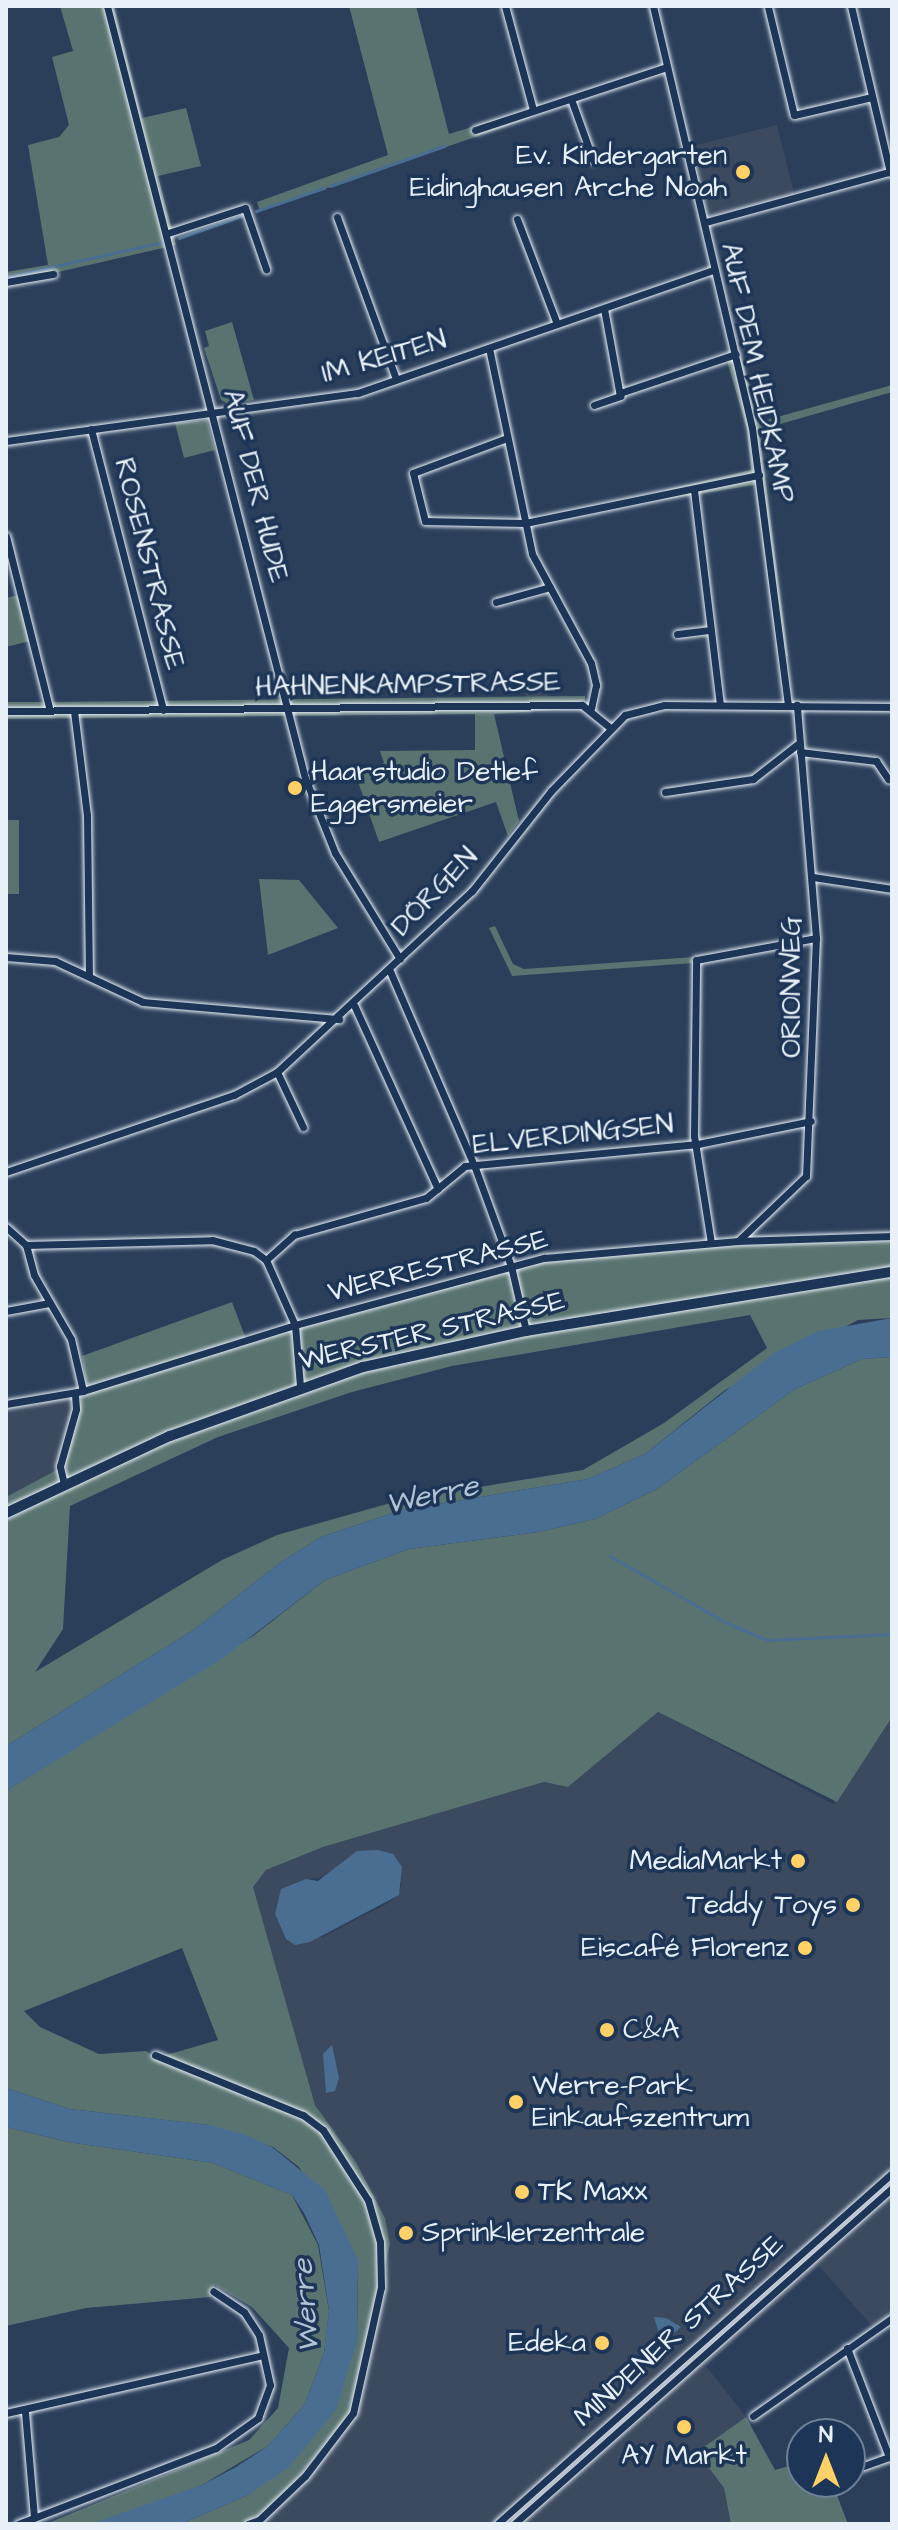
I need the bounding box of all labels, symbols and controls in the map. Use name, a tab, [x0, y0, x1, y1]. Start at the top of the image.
place label: Ev. Kindergarten Eidinghausen Arche Noah	[410, 139, 727, 205]
marker: Ev. Kindergarten Eidinghausen Arche Noah	[734, 163, 752, 181]
street label: AUF DEM HEIDKAMP	[713, 240, 801, 506]
street label: IM KEITEN	[318, 323, 450, 391]
street label: AUF DER HUDE	[215, 386, 295, 586]
street label: ROSENSTRASSE	[106, 455, 192, 673]
street label: HAHNENKAMPSTRASSE	[255, 666, 561, 704]
place label: Haarstudio Detlef Eggersmeier	[311, 755, 538, 821]
marker: Haarstudio Detlef Eggersmeier	[286, 779, 304, 797]
street label: DÖRGEN	[385, 841, 485, 943]
street label: ORIONWEG	[775, 916, 809, 1058]
street label: ELVERDINGSEN	[471, 1108, 675, 1162]
street label: WERRESTRASSE	[325, 1222, 551, 1310]
street label: WERSTER STRASSE	[296, 1284, 568, 1378]
water label: Werre	[382, 1468, 482, 1522]
place label: MediaMarkt	[629, 1844, 782, 1878]
marker: MediaMarkt	[789, 1852, 807, 1870]
place label: Teddy Toys	[686, 1888, 837, 1922]
marker: Teddy Toys	[844, 1896, 862, 1914]
place label: Eiscafé Florenz	[581, 1931, 789, 1965]
marker: Eiscafé Florenz	[796, 1939, 814, 1957]
place label: C&A	[623, 2013, 680, 2047]
marker: C&A	[598, 2021, 616, 2039]
place label: Werre-Park Einkaufszentrum	[532, 2069, 749, 2135]
marker: Werre-Park Einkaufszentrum	[507, 2093, 525, 2111]
place label: TK Maxx	[538, 2175, 647, 2209]
marker: TK Maxx	[513, 2183, 531, 2201]
place label: Sprinklerzentrale	[422, 2216, 645, 2250]
marker: Sprinklerzentrale	[397, 2224, 415, 2242]
street label: MINDENER STRASSE	[567, 2228, 791, 2434]
water label: Werre	[285, 2258, 327, 2354]
place label: Edeka	[508, 2326, 586, 2360]
marker: Edeka	[593, 2334, 611, 2352]
marker: AY Markt	[675, 2418, 693, 2436]
north arrow	[786, 2418, 866, 2498]
text: N	[819, 2420, 833, 2451]
place label: AY Markt	[621, 2439, 747, 2473]

